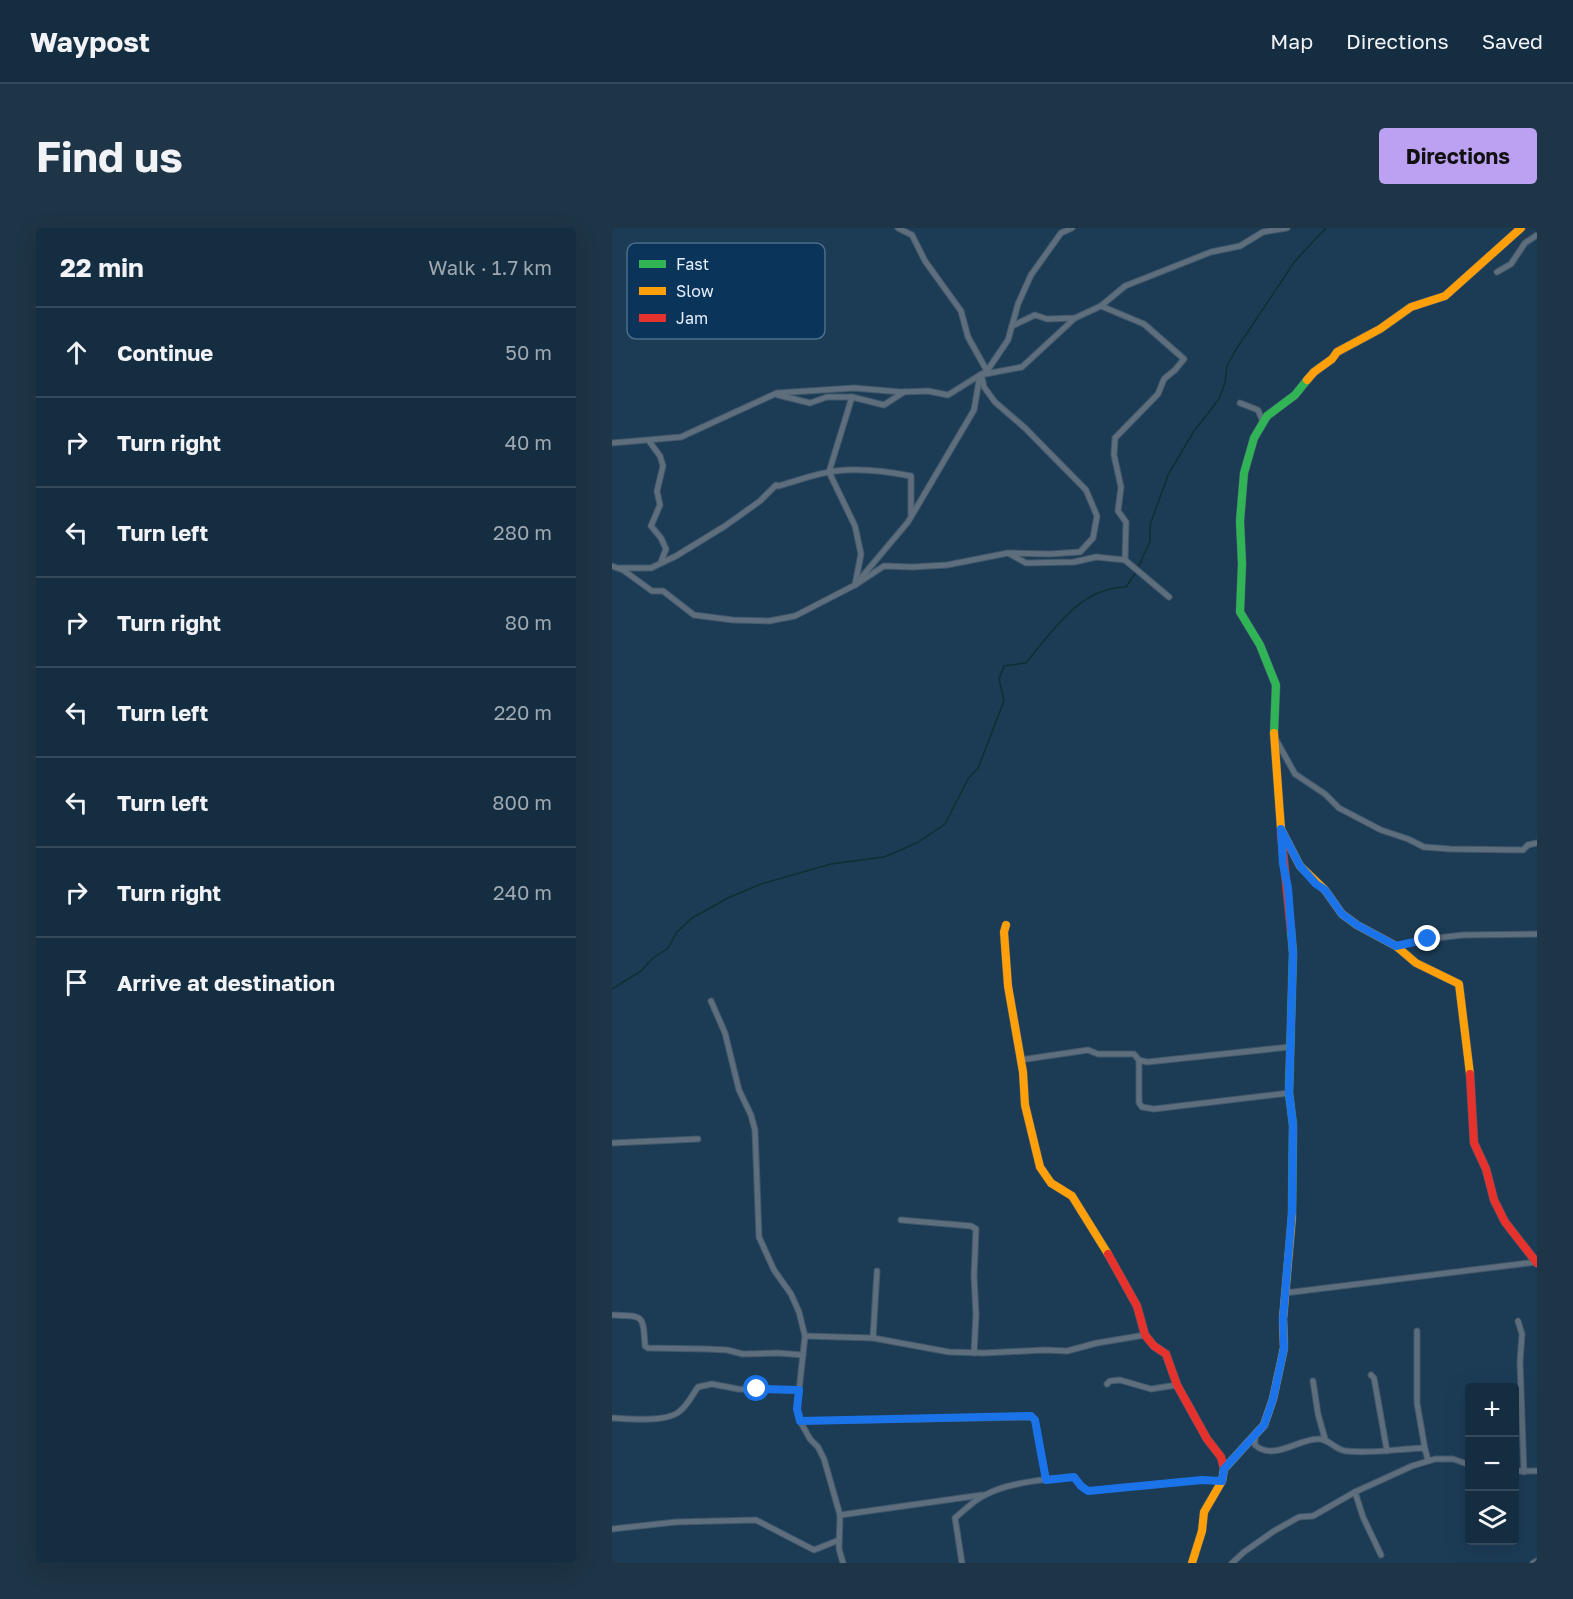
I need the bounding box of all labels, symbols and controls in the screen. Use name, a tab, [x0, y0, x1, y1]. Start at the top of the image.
text: Waypost	[30, 25, 150, 58]
text: Map	[1270, 28, 1313, 54]
text: Directions	[1346, 28, 1449, 54]
text: Saved	[1482, 28, 1543, 54]
button: Directions	[1379, 128, 1537, 184]
text: Find us	[36, 131, 183, 181]
legend	[627, 243, 825, 339]
text: 22 min	[60, 252, 144, 283]
text: Fast	[676, 254, 709, 274]
text: Walk · 1.7 km	[428, 255, 552, 279]
text: Slow	[676, 281, 714, 301]
text: Jam	[676, 308, 708, 328]
icon: ahead	[60, 336, 93, 369]
text: Continue	[117, 339, 213, 366]
text: 50 m	[505, 340, 552, 364]
icon: right	[60, 426, 93, 459]
text: Turn right	[117, 429, 221, 456]
text: 40 m	[505, 430, 552, 454]
icon: left	[60, 516, 93, 549]
text: Turn left	[117, 519, 208, 546]
text: 280 m	[493, 520, 552, 544]
icon: right	[60, 606, 93, 639]
text: Turn right	[117, 609, 221, 636]
text: 80 m	[505, 610, 552, 634]
icon: left	[60, 696, 93, 729]
text: Turn left	[117, 699, 208, 726]
text: 220 m	[494, 700, 552, 724]
icon: left	[60, 786, 93, 819]
text: Turn left	[117, 789, 208, 816]
text: 800 m	[492, 790, 552, 814]
icon: right	[60, 876, 93, 909]
text: Turn right	[117, 879, 221, 906]
text: 240 m	[493, 880, 552, 904]
route end	[1414, 925, 1440, 951]
icon: arrive	[60, 966, 93, 999]
text: Arrive at destination	[117, 969, 335, 996]
route start	[743, 1375, 769, 1401]
map controls	[1465, 1383, 1519, 1545]
button: +	[1465, 1383, 1519, 1437]
button: −	[1465, 1437, 1519, 1491]
button: layers	[1465, 1491, 1519, 1545]

